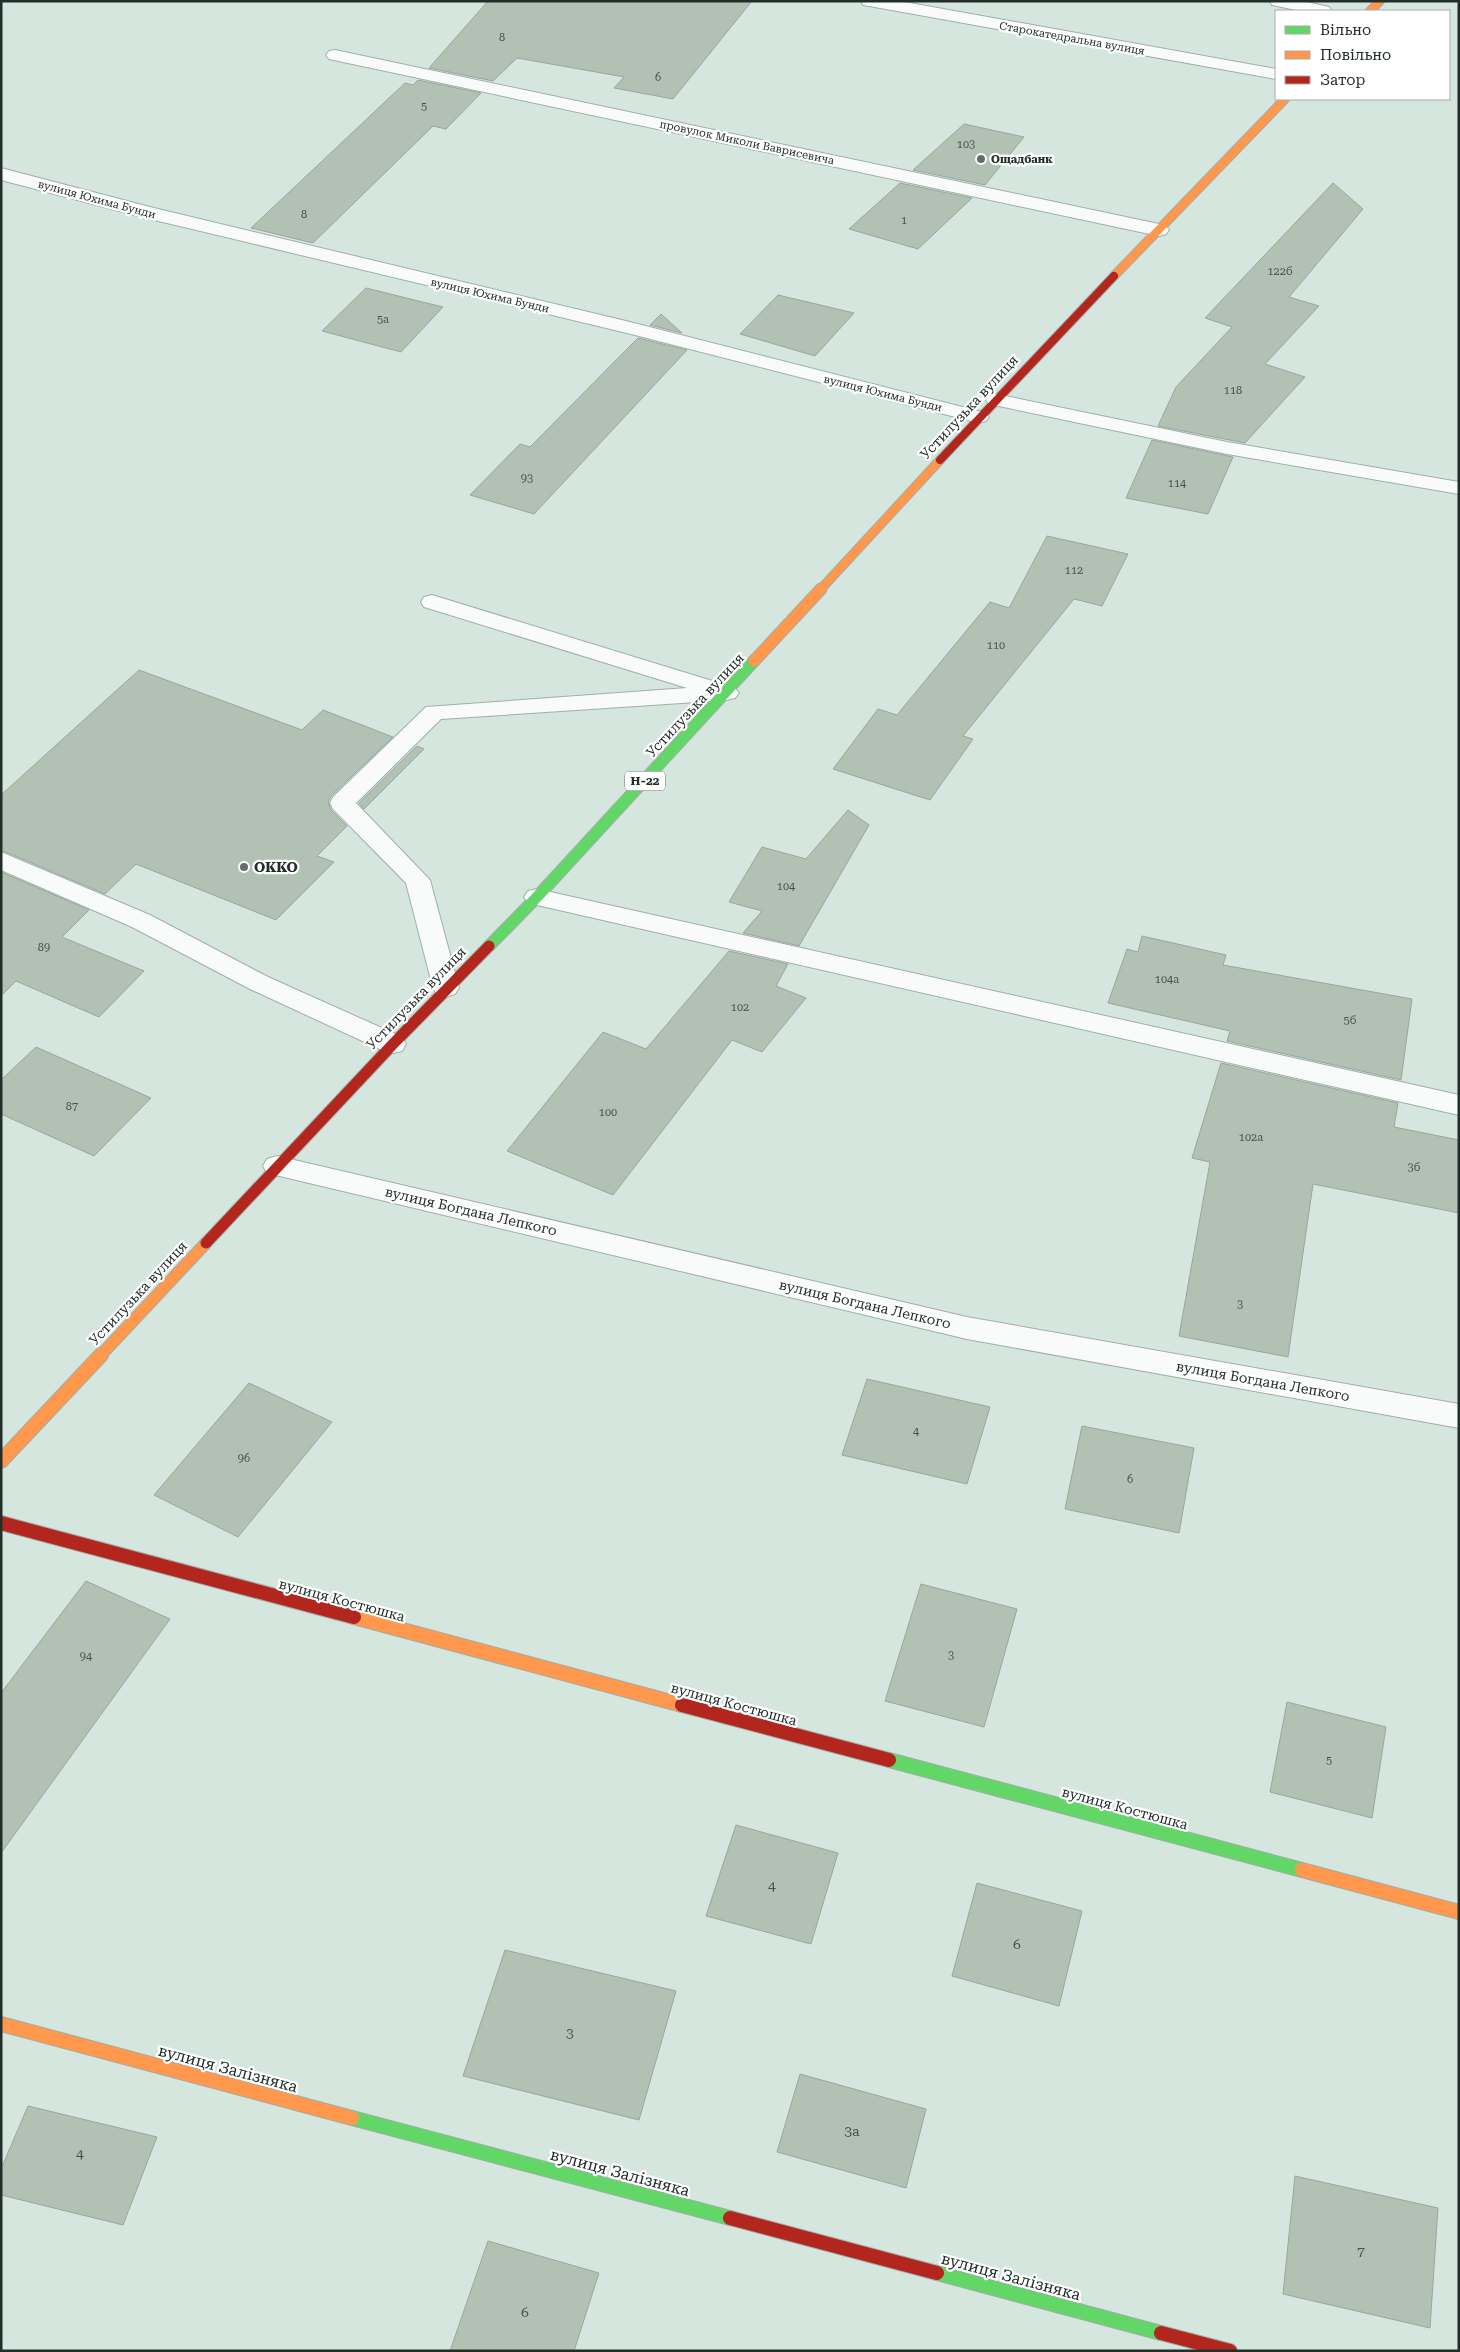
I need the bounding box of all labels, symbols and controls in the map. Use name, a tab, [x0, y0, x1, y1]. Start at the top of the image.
legend	[1275, 10, 1450, 100]
street label: Старокатедральна вулиця	[998, 19, 1146, 58]
text: Вільно	[1320, 21, 1371, 39]
house number: 8	[499, 31, 505, 44]
text: Повільно	[1320, 46, 1391, 64]
house number: 6	[655, 71, 661, 84]
text: Затор	[1320, 71, 1366, 89]
house number: 5	[421, 100, 427, 113]
street label: провулок Миколи Ваврисевича	[658, 118, 835, 167]
house number: 103	[957, 138, 975, 151]
marker: Ощадбанк	[975, 153, 987, 165]
place label: Ощадбанк	[991, 153, 1053, 166]
street label: вулиця Юхима Бунди	[37, 177, 157, 221]
house number: 8	[301, 208, 307, 221]
house number: 1	[901, 214, 907, 227]
house number: 122б	[1267, 265, 1293, 278]
street label: вулиця Юхима Бунди	[429, 275, 551, 315]
house number: 5а	[377, 313, 389, 326]
street label: Устилузька вулиця	[917, 352, 1021, 462]
street label: вулиця Юхима Бунди	[822, 372, 943, 414]
house number: 118	[1224, 384, 1242, 397]
house number: 93	[521, 472, 533, 485]
house number: 114	[1168, 477, 1187, 490]
house number: 112	[1065, 564, 1083, 577]
house number: 110	[987, 639, 1005, 652]
street label: Устилузька вулиця	[643, 650, 747, 760]
road number: Н-22	[625, 771, 665, 790]
place label: ОККО	[254, 859, 298, 875]
marker: ОККО	[238, 861, 250, 873]
house number: 104	[777, 880, 796, 893]
house number: 89	[38, 941, 50, 954]
street label: Устилузька вулиця	[363, 943, 469, 1053]
house number: 104а	[1155, 973, 1179, 986]
house number: 102	[731, 1001, 749, 1014]
house number: 5б	[1344, 1014, 1357, 1027]
house number: 87	[66, 1100, 78, 1113]
house number: 100	[599, 1106, 617, 1119]
house number: 102а	[1239, 1131, 1263, 1144]
house number: 3б	[1408, 1161, 1421, 1174]
street label: вулиця Богдана Лепкого	[383, 1183, 559, 1239]
street label: Устилузька вулиця	[86, 1238, 190, 1348]
street label: вулиця Богдана Лепкого	[777, 1276, 953, 1332]
house number: 3	[1237, 1298, 1243, 1311]
street label: вулиця Богдана Лепкого	[1175, 1358, 1351, 1404]
house number: 4	[913, 1425, 920, 1438]
house number: 96	[238, 1452, 250, 1465]
house number: 6	[1127, 1473, 1133, 1486]
street label: вулиця Костюшка	[277, 1575, 407, 1625]
house number: 3	[948, 1649, 954, 1662]
house number: 94	[80, 1650, 93, 1663]
street label: вулиця Костюшка	[669, 1679, 799, 1729]
house number: 5	[1326, 1754, 1332, 1767]
street label: вулиця Костюшка	[1060, 1783, 1190, 1833]
house number: 4	[768, 1877, 776, 1893]
house number: 6	[1013, 1936, 1021, 1952]
house number: 3	[566, 2025, 574, 2041]
street label: вулиця Залізняка	[156, 2041, 300, 2096]
house number: 3а	[844, 2123, 860, 2139]
house number: 4	[76, 2145, 84, 2161]
street label: вулиця Залізняка	[548, 2145, 692, 2200]
house number: 7	[1357, 2243, 1365, 2259]
street label: вулиця Залізняка	[939, 2249, 1083, 2304]
house number: 6	[521, 2304, 529, 2320]

